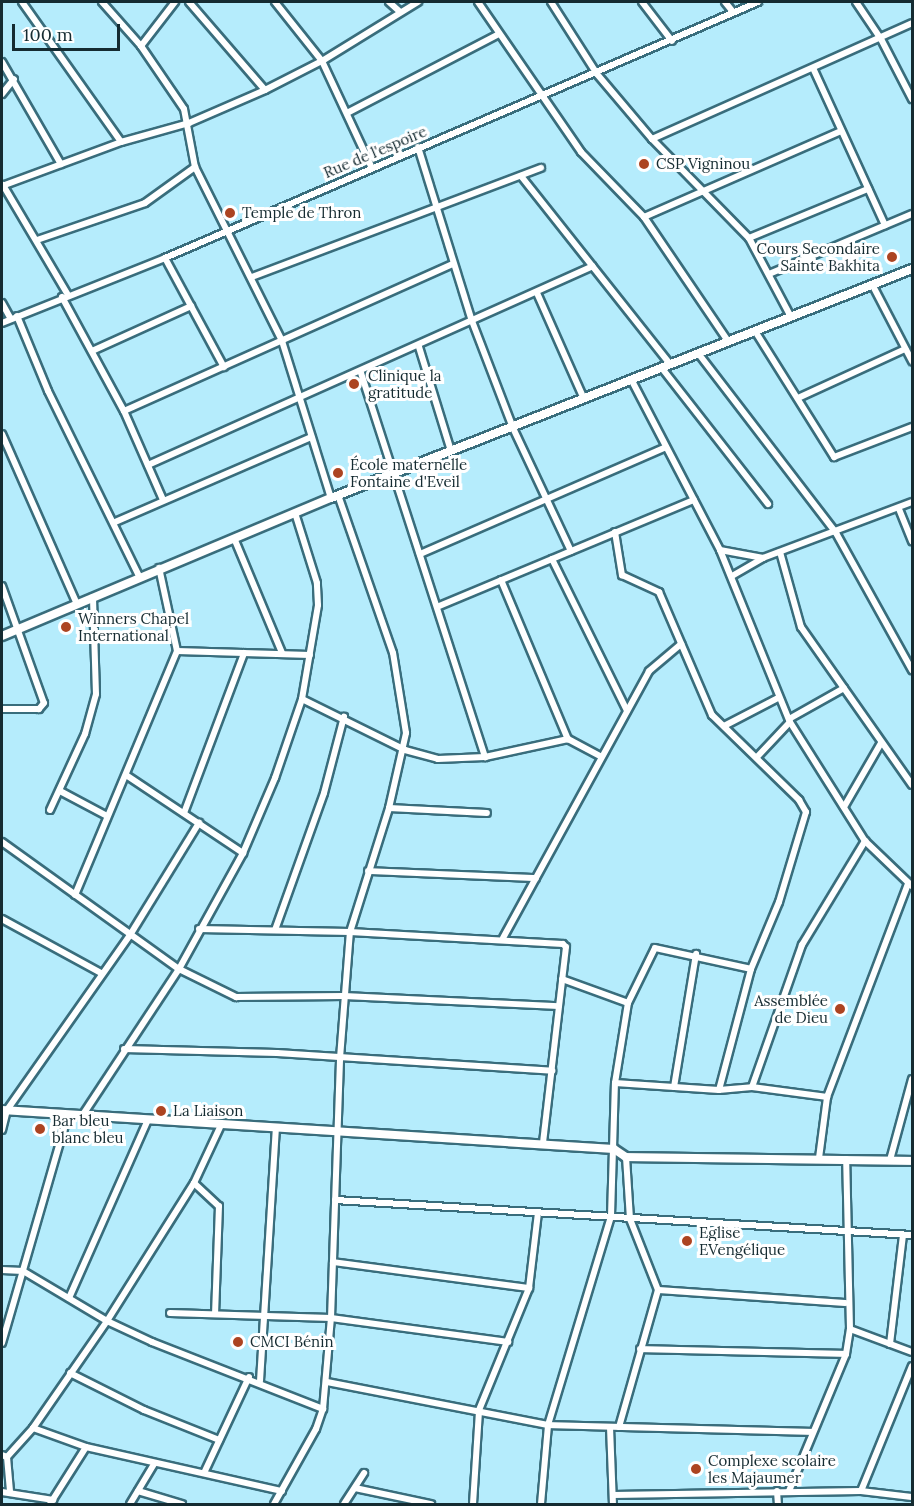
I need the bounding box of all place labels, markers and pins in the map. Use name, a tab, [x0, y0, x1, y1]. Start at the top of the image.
place label: CSP Vigninou	[656, 155, 750, 173]
marker: CSP Vigninou	[637, 157, 651, 171]
place label: Temple de Thron	[242, 204, 361, 222]
marker: Temple de Thron	[223, 206, 237, 220]
place label: Cours Secondaire Sainte Bakhita	[757, 239, 880, 274]
marker: Cours Secondaire Sainte Bakhita	[885, 250, 899, 264]
place label: Clinique la gratitude	[368, 366, 442, 401]
marker: Clinique la gratitude	[345, 375, 363, 393]
place label: École maternelle Fontaine d'Eveil	[350, 455, 467, 490]
marker: École maternelle Fontaine d'Eveil	[331, 466, 345, 480]
place label: Winners Chapel International	[78, 609, 189, 644]
marker: Winners Chapel International	[59, 620, 73, 634]
place label: Assemblée de Dieu	[754, 991, 828, 1026]
marker: Assemblée de Dieu	[833, 1002, 847, 1016]
place label: La Liaison	[173, 1102, 243, 1120]
marker: La Liaison	[154, 1104, 168, 1118]
place label: Bar bleu blanc bleu	[52, 1111, 123, 1146]
marker: Bar bleu blanc bleu	[33, 1122, 47, 1136]
place label: Eglise EVengélique	[699, 1223, 785, 1258]
marker: Eglise EVengélique	[680, 1234, 694, 1248]
place label: CMCI Bénin	[250, 1333, 334, 1351]
marker: CMCI Bénin	[231, 1335, 245, 1349]
place label: Complexe scolaire les Majaumer	[708, 1451, 836, 1486]
marker: Complexe scolaire les Majaumer	[689, 1462, 703, 1476]

